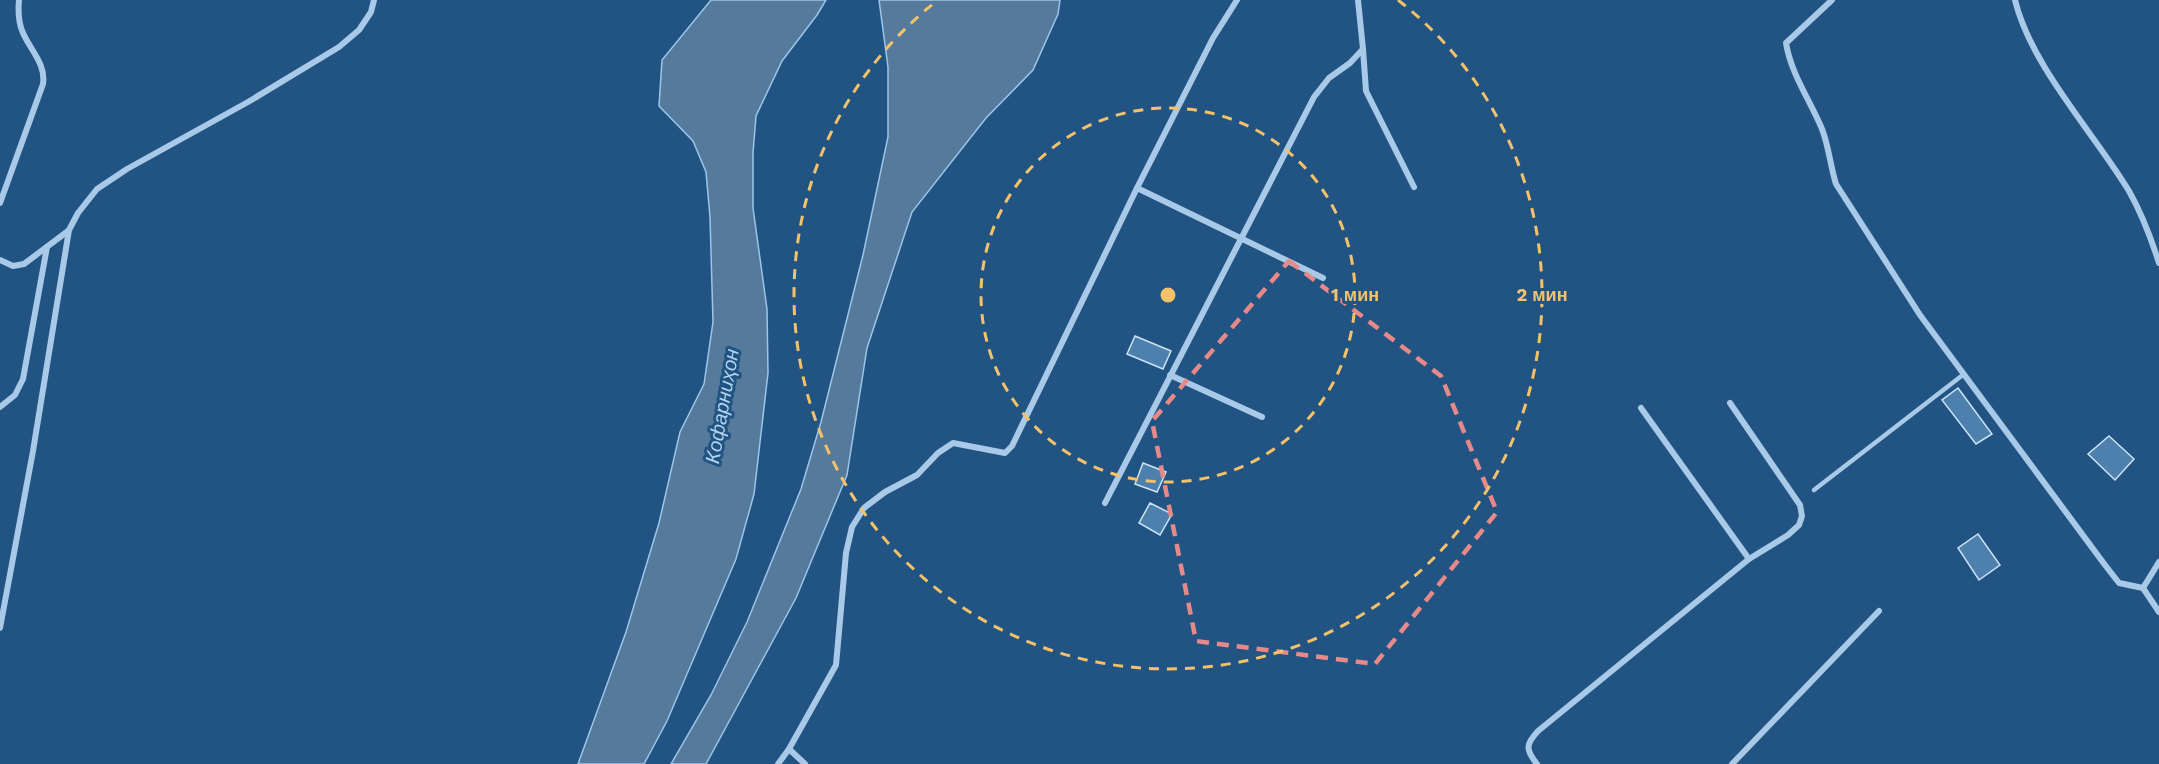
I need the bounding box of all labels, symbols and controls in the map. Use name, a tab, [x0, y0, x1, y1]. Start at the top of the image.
text: 1 мин	[1331, 284, 1379, 305]
text: 2 мин	[1516, 284, 1568, 305]
centre of rings	[1158, 285, 1178, 305]
water label: Кофарниҳон	[700, 347, 744, 465]

